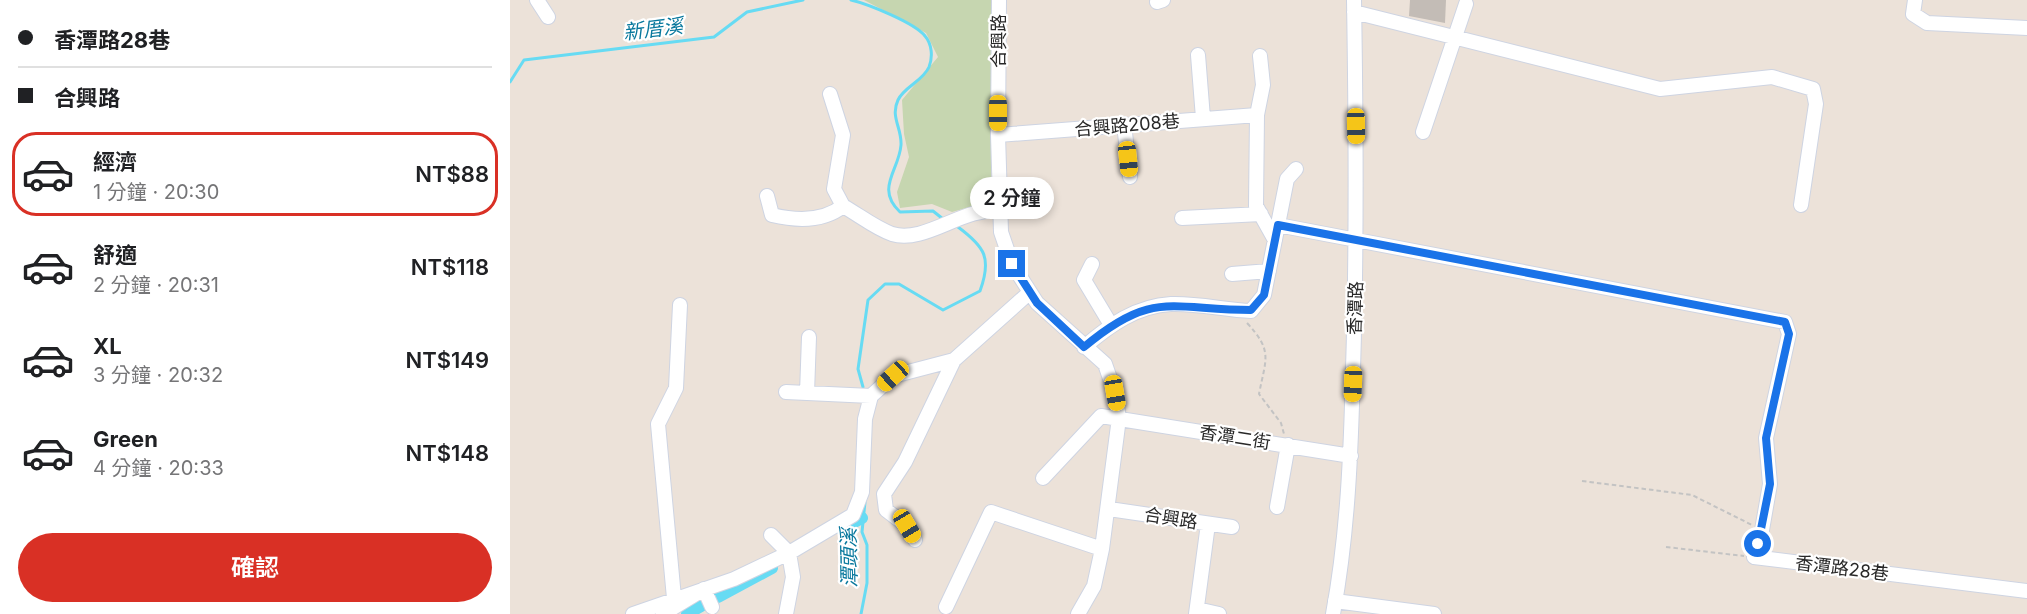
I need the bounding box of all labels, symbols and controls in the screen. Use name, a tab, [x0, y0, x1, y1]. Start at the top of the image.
water label: 新厝溪	[622, 13, 687, 45]
street label: 合興路	[988, 14, 1009, 68]
text: 香潭路28巷	[54, 27, 170, 53]
text: 合興路	[54, 85, 120, 111]
car	[989, 95, 1007, 131]
car	[1347, 108, 1365, 144]
street label: 合興路208巷	[1074, 110, 1180, 140]
car	[1117, 140, 1139, 178]
icon: car	[21, 147, 75, 201]
text: 經濟	[93, 149, 137, 175]
text: NT$88	[415, 161, 489, 187]
callout: 2 分鐘	[970, 177, 1054, 219]
text: 1 分鐘 · 20:30	[93, 180, 219, 204]
text: 2 分鐘	[983, 186, 1041, 210]
icon: car	[21, 240, 75, 294]
text: 舒適	[93, 242, 137, 268]
route end	[998, 250, 1025, 277]
text: NT$118	[411, 254, 489, 280]
text: 2 分鐘 · 20:31	[93, 273, 219, 297]
street label: 香潭路	[1344, 281, 1366, 335]
icon: car	[21, 333, 75, 387]
text: XL	[93, 333, 122, 359]
text: NT$149	[405, 347, 489, 373]
car	[874, 357, 912, 395]
text: 3 分鐘 · 20:32	[93, 363, 223, 387]
car	[1343, 366, 1363, 402]
car	[1103, 374, 1127, 412]
street label: 香潭二街	[1198, 421, 1272, 453]
icon: car	[21, 426, 75, 480]
text: Green	[93, 426, 158, 452]
text: NT$148	[405, 440, 489, 466]
text: 4 分鐘 · 20:33	[93, 456, 224, 480]
street label: 合興路	[1143, 503, 1199, 533]
car	[890, 506, 924, 546]
water label: 潭頭溪	[836, 525, 862, 588]
route start	[1744, 530, 1771, 557]
button: 確認	[18, 533, 492, 602]
street label: 香潭路28巷	[1794, 552, 1890, 584]

